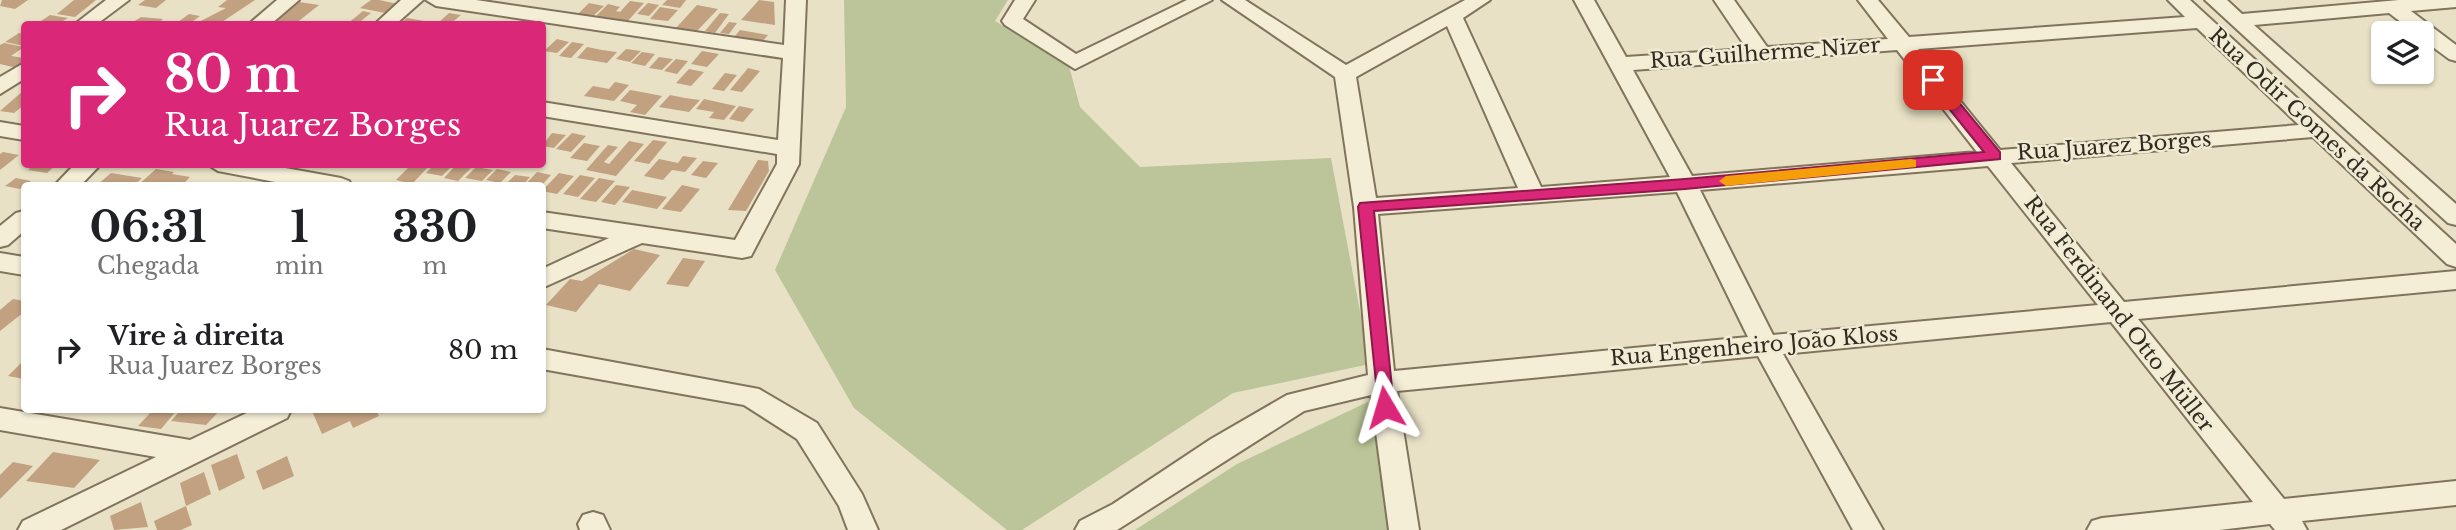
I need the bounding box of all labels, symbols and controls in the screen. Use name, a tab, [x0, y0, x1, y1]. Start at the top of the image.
map controls	[2371, 21, 2434, 84]
button: layers	[2371, 21, 2434, 84]
street label: Rua Odir Gomes da Rocha	[2204, 22, 2431, 236]
street label: Rua Guilherme Nizer	[1649, 32, 1881, 74]
text: 80 m	[164, 44, 299, 105]
icon: right	[49, 49, 140, 140]
pin	[1903, 50, 1963, 110]
icon: arrive	[1914, 61, 1952, 99]
text: Rua Juarez Borges	[164, 105, 461, 145]
street label: Rua Juarez Borges	[2016, 126, 2212, 166]
street label: Rua Ferdinand Otto Müller	[2019, 191, 2219, 437]
text: 06:31	[90, 201, 207, 253]
text: 1	[290, 201, 309, 253]
text: 330	[392, 201, 477, 253]
text: Chegada	[97, 252, 199, 280]
text: min	[275, 252, 324, 280]
text: m	[422, 252, 447, 280]
text: Vire à direita	[108, 320, 284, 352]
street label: Rua Engenheiro João Kloss	[1609, 320, 1899, 372]
icon: right	[49, 331, 87, 369]
text: 80 m	[448, 334, 518, 366]
text: Rua Juarez Borges	[108, 352, 322, 380]
position arrow	[1348, 370, 1422, 444]

